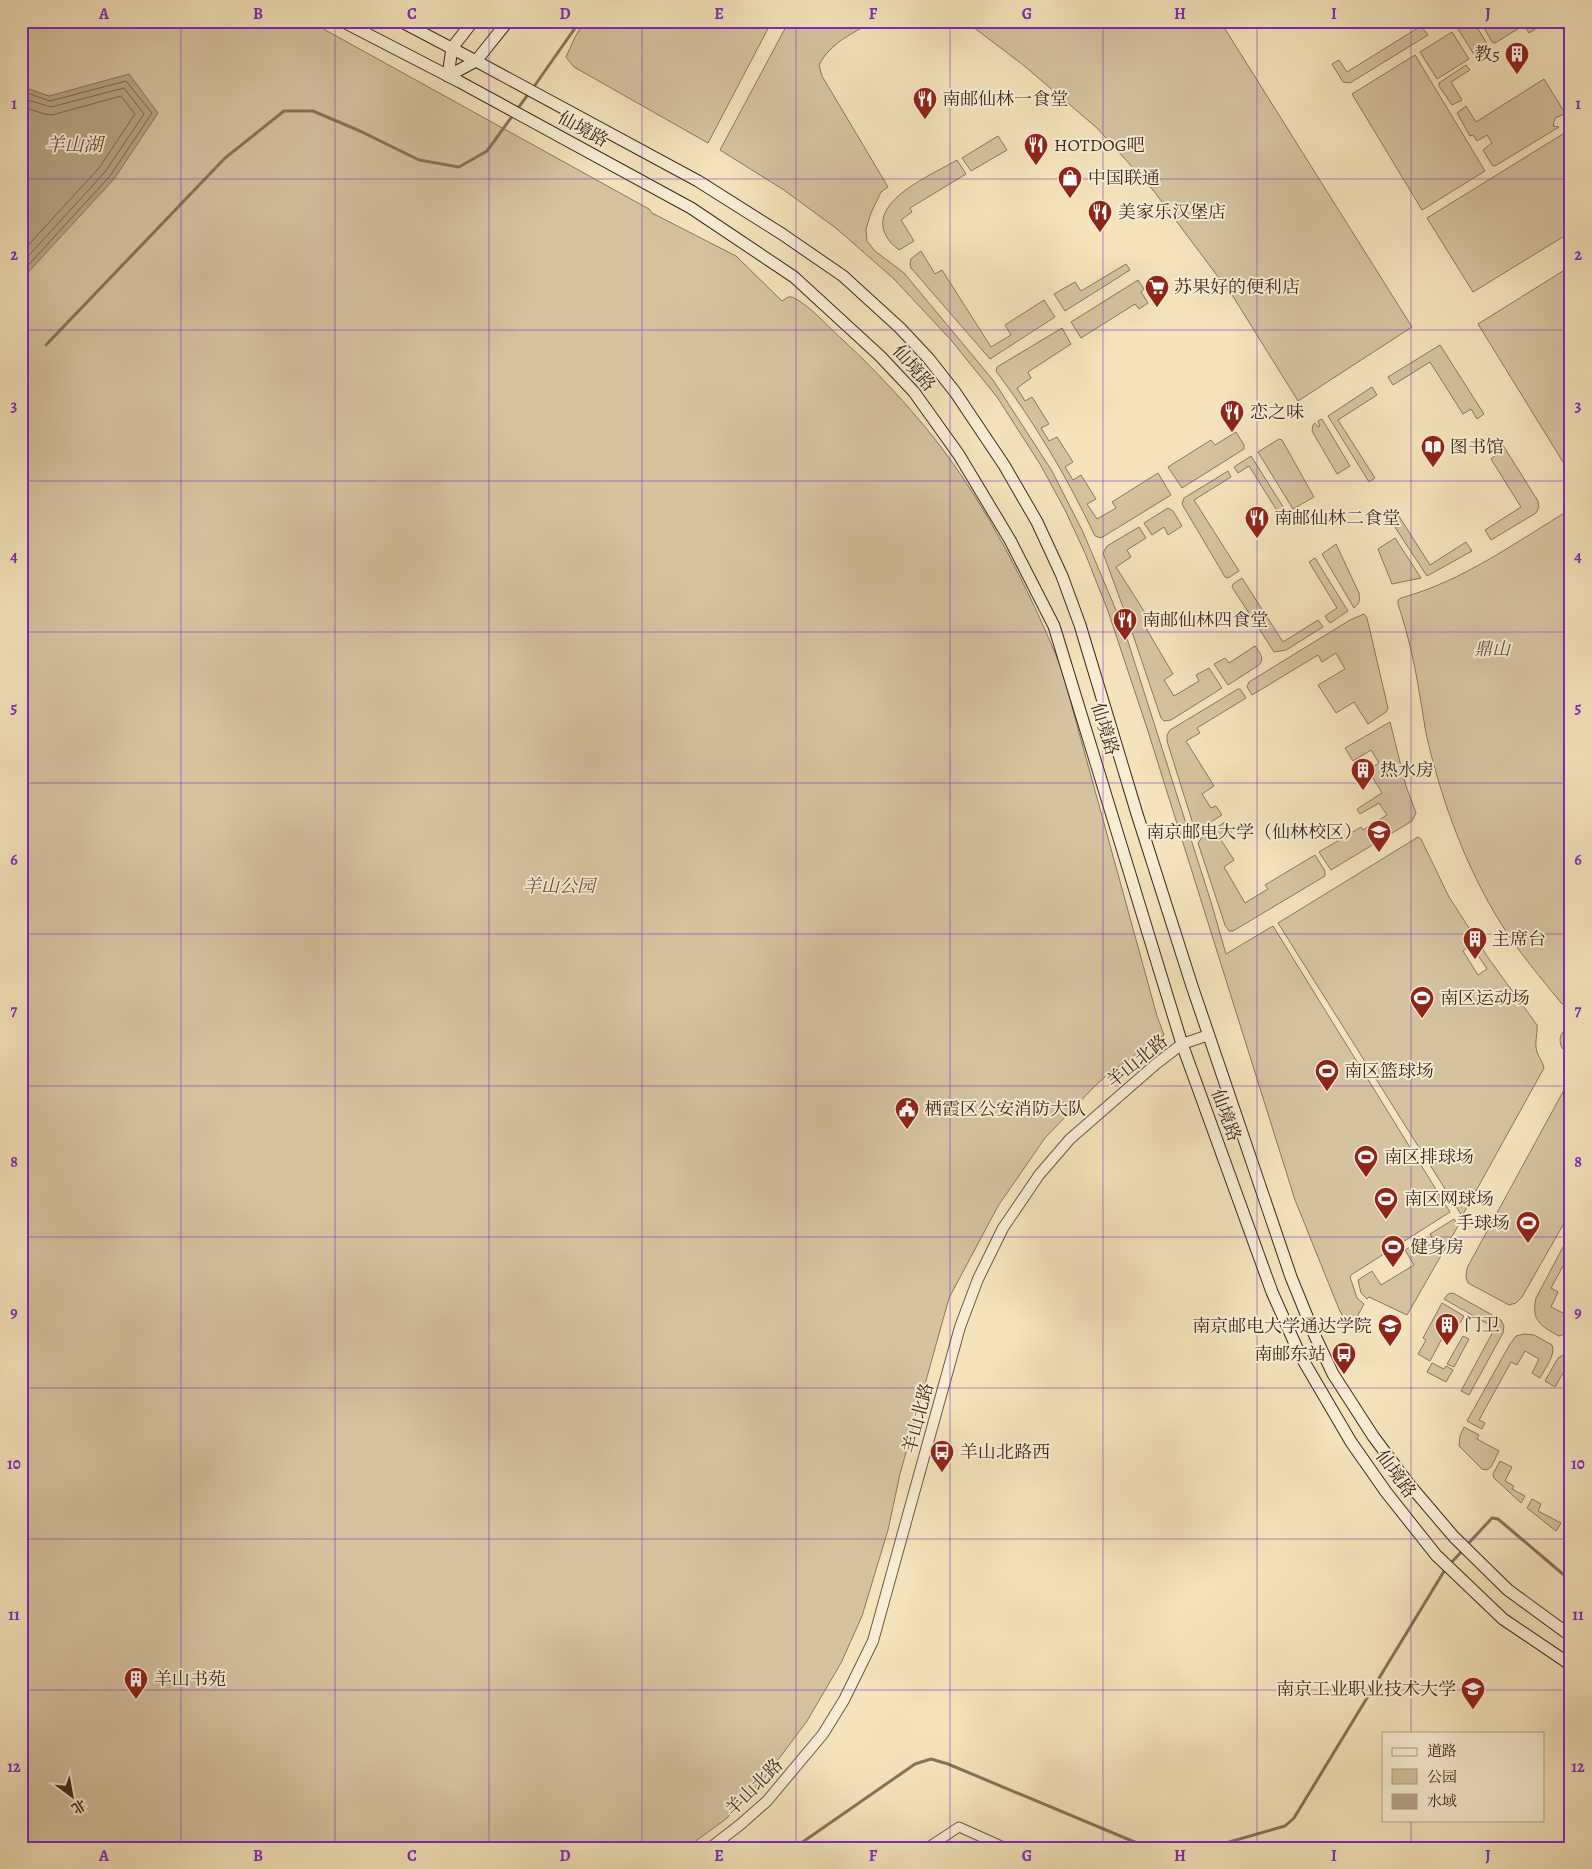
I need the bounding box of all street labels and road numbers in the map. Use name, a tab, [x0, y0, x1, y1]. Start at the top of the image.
street label: 仙境路	[554, 105, 612, 153]
street label: 仙境路	[887, 340, 941, 396]
street label: 仙境路	[1086, 700, 1124, 758]
street label: 羊山北路	[1101, 1029, 1173, 1093]
street label: 仙境路	[1205, 1086, 1247, 1144]
street label: 羊山北路	[897, 1380, 939, 1456]
street label: 仙境路	[1370, 1445, 1422, 1503]
street label: 羊山北路	[720, 1753, 788, 1821]

